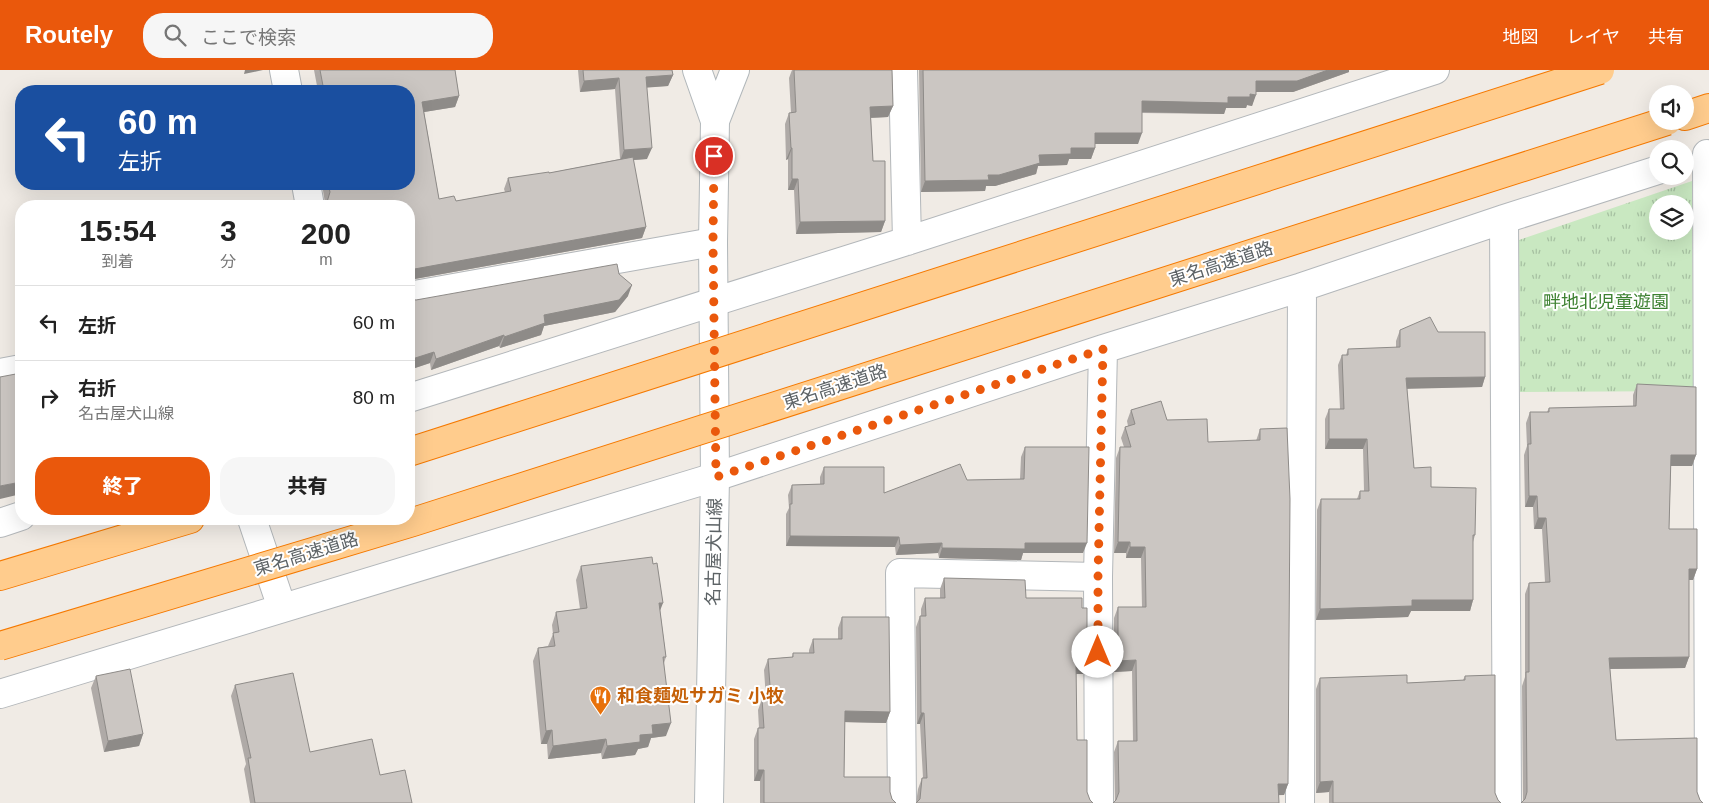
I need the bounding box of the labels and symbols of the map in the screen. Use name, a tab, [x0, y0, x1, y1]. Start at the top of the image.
pin	[693, 135, 735, 177]
street label: 東名高速道路	[1167, 238, 1275, 290]
park label: 畔地北児童遊園	[1543, 292, 1669, 312]
street label: 東名高速道路	[781, 361, 889, 413]
street label: 名古屋犬山線	[703, 498, 725, 606]
street label: 東名高速道路	[251, 529, 361, 579]
position arrow	[1071, 625, 1123, 677]
restaurant icon: 和食麺処サガミ 小牧	[589, 684, 613, 715]
place label: 和食麺処サガミ 小牧	[617, 686, 784, 706]

